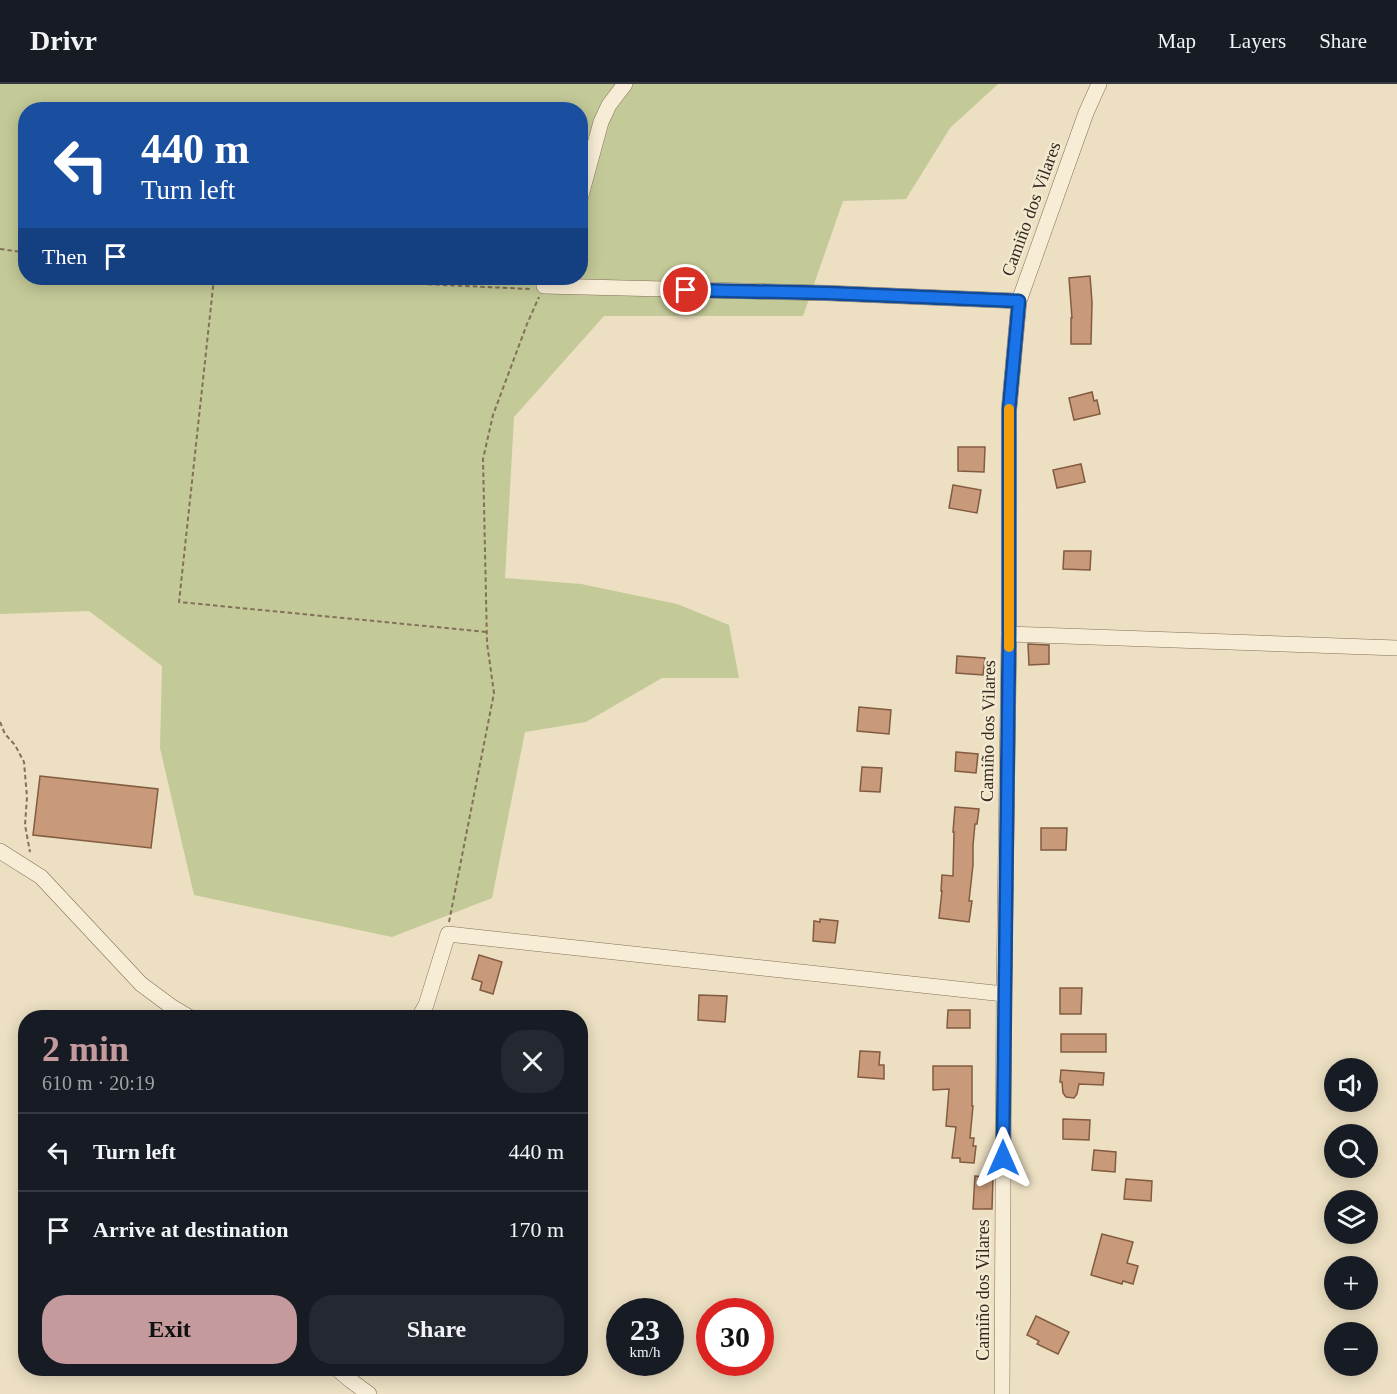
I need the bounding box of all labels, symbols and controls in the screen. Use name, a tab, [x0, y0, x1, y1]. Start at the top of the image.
text: Drivr	[30, 25, 97, 56]
text: Map	[1158, 29, 1196, 53]
text: Layers	[1229, 29, 1286, 53]
text: Share	[1319, 29, 1367, 53]
icon: left	[42, 126, 120, 204]
text: 440 m	[141, 126, 250, 172]
street label: Camiño dos Vilares	[997, 139, 1065, 279]
text: Turn left	[141, 175, 235, 205]
icon: arrive	[99, 240, 132, 273]
text: Then	[42, 244, 87, 269]
pin	[660, 264, 711, 315]
icon: arrive	[669, 273, 702, 306]
street label: Camiño dos Vilares	[977, 660, 999, 802]
text: 2 min	[42, 1029, 129, 1069]
button: close	[501, 1030, 564, 1093]
map controls	[1324, 1058, 1378, 1376]
button: sound	[1324, 1058, 1378, 1112]
text: 610 m · 20:19	[42, 1072, 155, 1094]
button: search	[1324, 1124, 1378, 1178]
position arrow	[971, 1126, 1035, 1190]
icon: left	[42, 1136, 75, 1169]
text: Turn left	[93, 1139, 176, 1164]
text: 440 m	[508, 1139, 564, 1164]
button: layers	[1324, 1190, 1378, 1244]
icon: arrive	[42, 1214, 75, 1247]
text: Arrive at destination	[93, 1217, 289, 1242]
text: 170 m	[508, 1217, 564, 1242]
street label: Camiño dos Vilares	[973, 1219, 993, 1361]
button: +	[1324, 1256, 1378, 1310]
button: Exit	[42, 1295, 297, 1364]
button: Share	[309, 1295, 564, 1364]
speed limit sign: 30	[696, 1298, 774, 1376]
text: 23	[630, 1313, 660, 1346]
button: −	[1324, 1322, 1378, 1376]
text: km/h	[630, 1344, 660, 1360]

